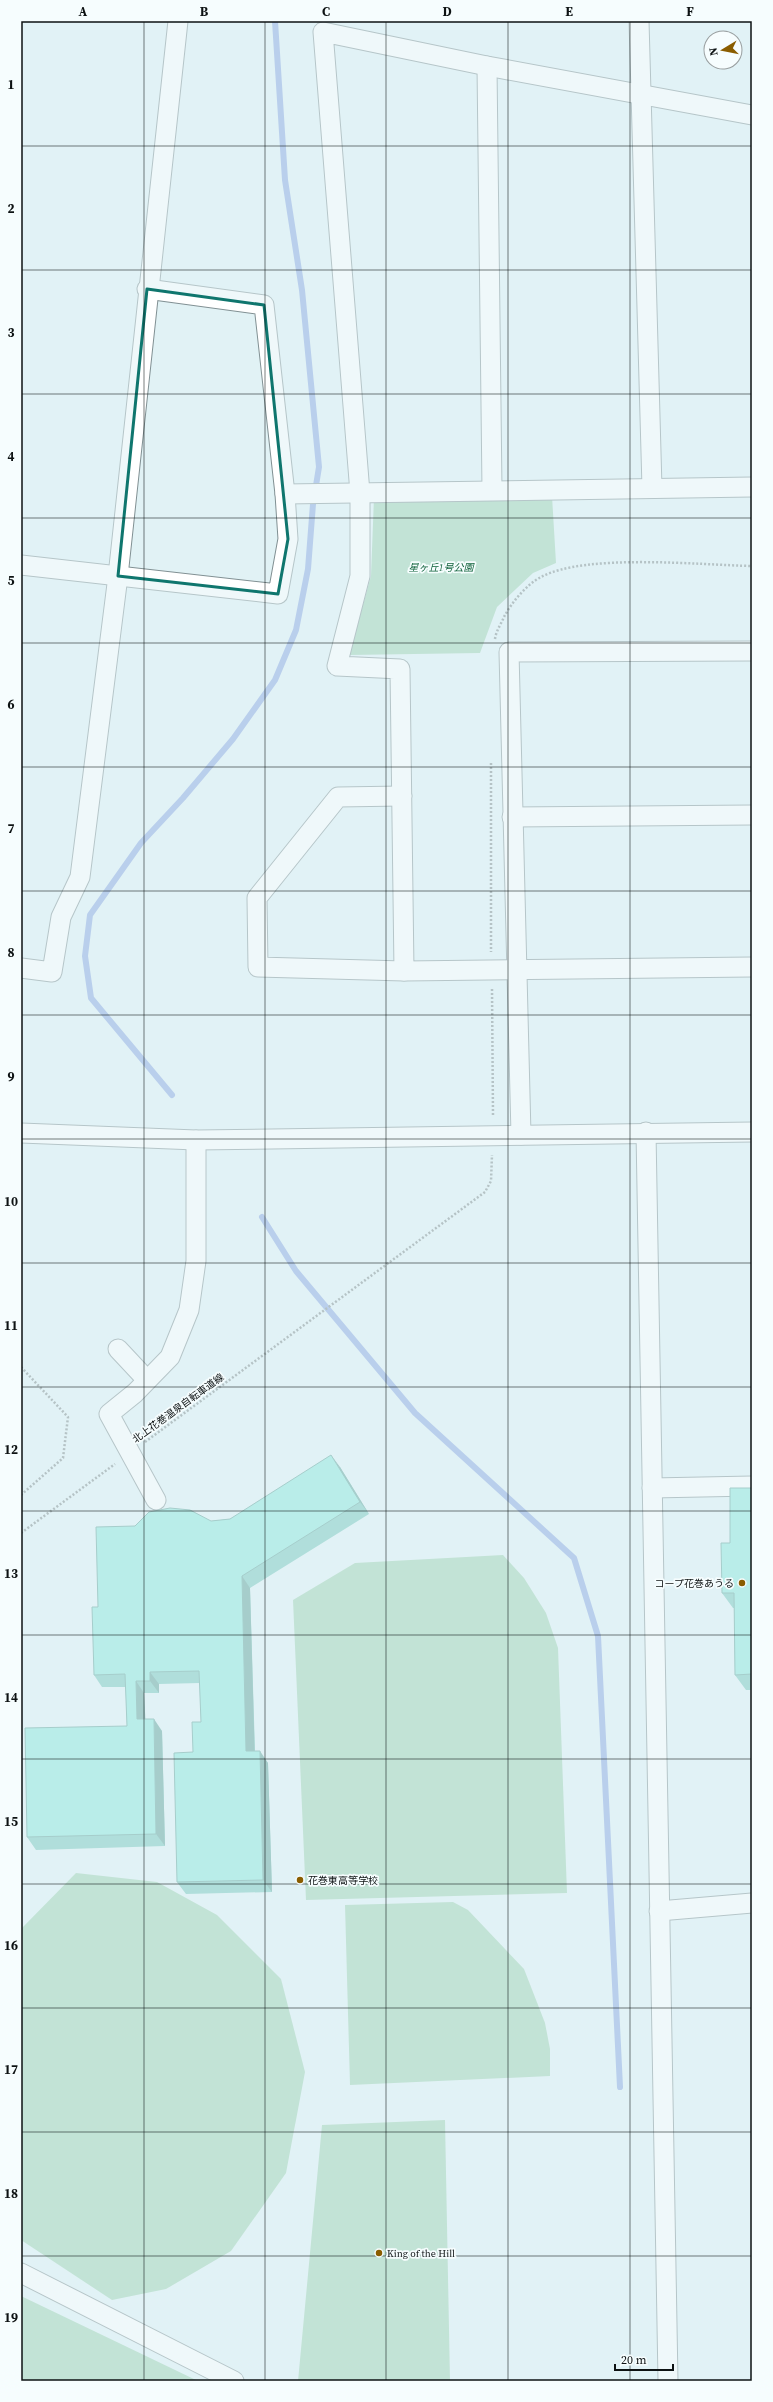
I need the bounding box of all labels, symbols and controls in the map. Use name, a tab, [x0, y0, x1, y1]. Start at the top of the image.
text: A	[79, 3, 88, 20]
text: B	[200, 3, 209, 20]
text: C	[322, 3, 330, 20]
text: D	[442, 3, 452, 20]
text: E	[565, 3, 573, 20]
text: F	[686, 3, 694, 20]
north arrow	[703, 30, 743, 70]
text: N	[706, 46, 722, 57]
text: 1	[7, 76, 15, 93]
text: 2	[7, 200, 15, 217]
text: 3	[7, 324, 15, 341]
text: 4	[7, 448, 15, 465]
park label: 星ヶ丘1号公園	[408, 561, 476, 574]
text: 5	[7, 572, 15, 589]
text: 6	[7, 696, 15, 713]
text: 7	[7, 820, 15, 837]
text: 8	[7, 944, 15, 961]
text: 9	[7, 1068, 15, 1085]
text: 10	[4, 1193, 18, 1210]
text: 11	[4, 1317, 18, 1334]
street label: 北上花巻温泉自転車道線	[130, 1370, 226, 1446]
text: 12	[4, 1441, 18, 1458]
text: 13	[4, 1565, 18, 1582]
place label: コープ花巻あうる	[655, 1577, 734, 1590]
marker: コープ花巻あうる	[737, 1578, 747, 1588]
text: 14	[4, 1689, 18, 1706]
text: 15	[4, 1813, 18, 1830]
place label: 花巻東高等学校	[308, 1874, 378, 1887]
marker: 花巻東高等学校	[295, 1875, 305, 1885]
text: 16	[4, 1937, 18, 1954]
text: 17	[4, 2061, 18, 2078]
text: 18	[4, 2185, 18, 2202]
place label: King of the Hill	[387, 2247, 455, 2260]
marker: King of the Hill	[374, 2248, 384, 2258]
text: 19	[4, 2309, 18, 2326]
scale bar	[615, 2346, 673, 2372]
text: 20 m	[621, 2352, 647, 2368]

